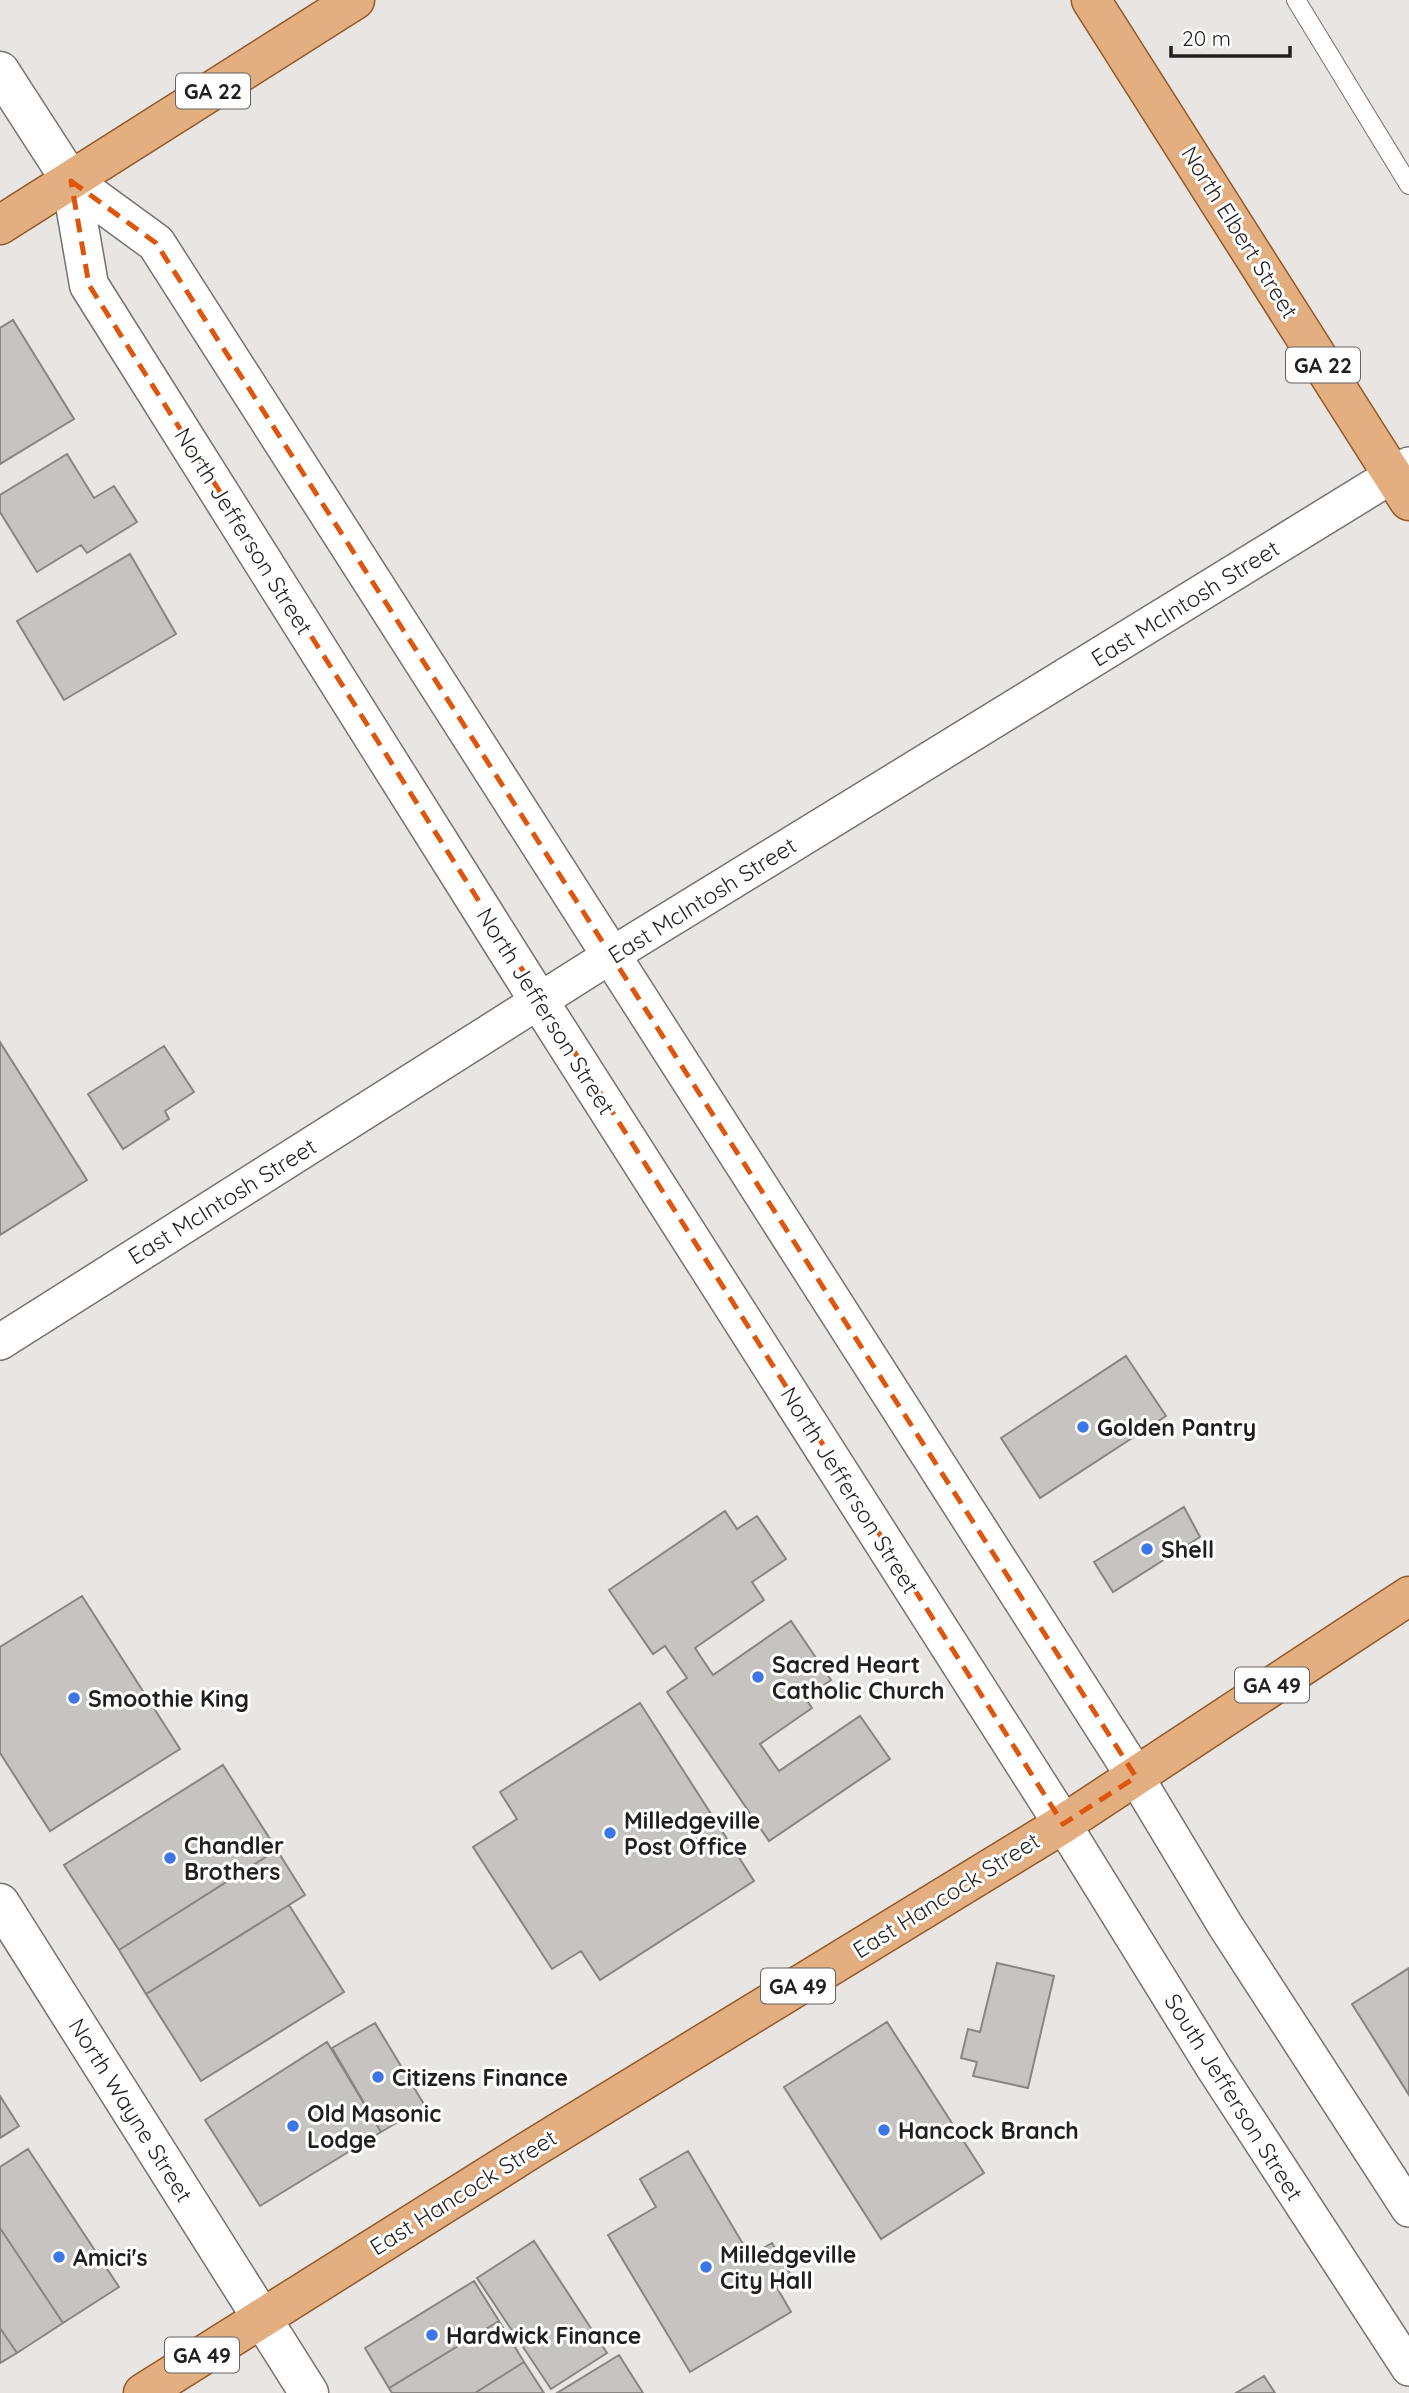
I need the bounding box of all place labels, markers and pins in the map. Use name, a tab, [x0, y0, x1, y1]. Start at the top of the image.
place label: Golden Pantry	[1097, 1413, 1256, 1442]
marker: Golden Pantry	[1075, 1419, 1091, 1435]
place label: Shell	[1161, 1535, 1214, 1564]
marker: Shell	[1139, 1541, 1155, 1557]
place label: Sacred Heart Catholic Church	[772, 1650, 944, 1705]
marker: Sacred Heart Catholic Church	[750, 1669, 766, 1685]
place label: Smoothie King	[88, 1684, 249, 1713]
marker: Smoothie King	[66, 1690, 82, 1706]
place label: Milledgeville Post Office	[624, 1806, 760, 1861]
marker: Milledgeville Post Office	[602, 1825, 618, 1841]
place label: Chandler Brothers	[184, 1831, 284, 1886]
marker: Chandler Brothers	[162, 1850, 178, 1866]
place label: Citizens Finance	[392, 2063, 568, 2092]
marker: Citizens Finance	[370, 2069, 386, 2085]
place label: Old Masonic Lodge	[307, 2099, 441, 2154]
place label: Hancock Branch	[898, 2116, 1079, 2145]
marker: Old Masonic Lodge	[285, 2118, 301, 2134]
marker: Hancock Branch	[876, 2122, 892, 2138]
place label: Milledgeville City Hall	[720, 2240, 856, 2295]
place label: Amici's	[73, 2243, 148, 2272]
marker: Amici's	[51, 2249, 67, 2265]
marker: Milledgeville City Hall	[698, 2259, 714, 2275]
place label: Hardwick Finance	[446, 2321, 641, 2350]
marker: Hardwick Finance	[424, 2327, 440, 2343]

